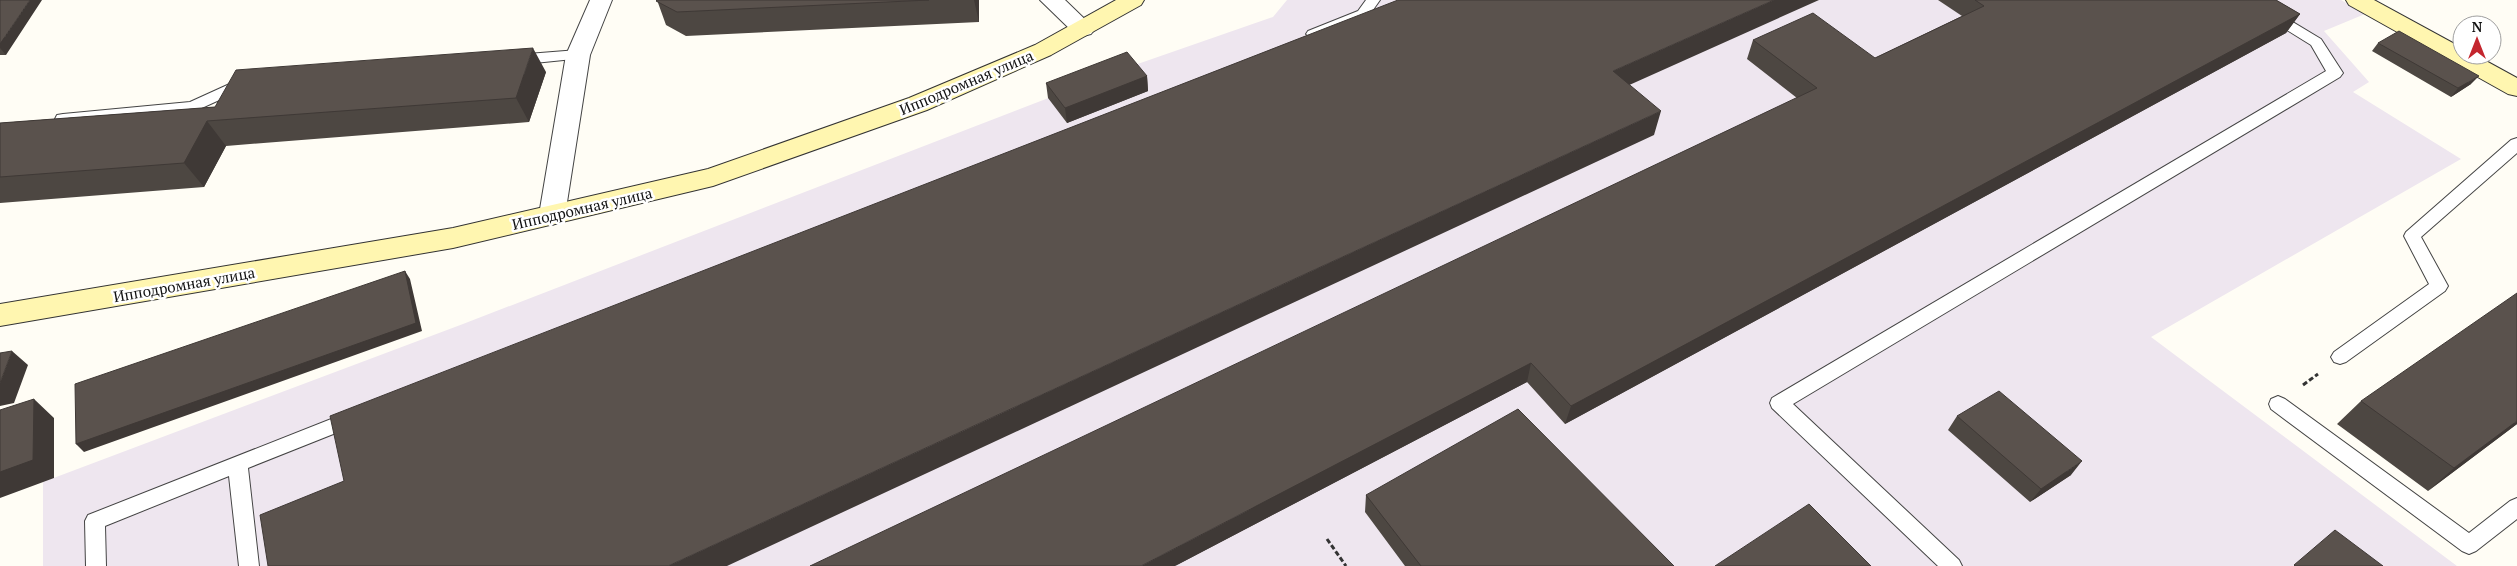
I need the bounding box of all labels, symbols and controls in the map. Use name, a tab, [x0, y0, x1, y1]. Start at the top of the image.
north arrow	[2452, 15, 2502, 65]
text: N	[2472, 17, 2483, 36]
street label: Ипподромная улица	[896, 45, 1036, 119]
street label: Ипподромная улица	[510, 182, 655, 234]
street label: Ипподромная улица	[112, 262, 257, 306]

